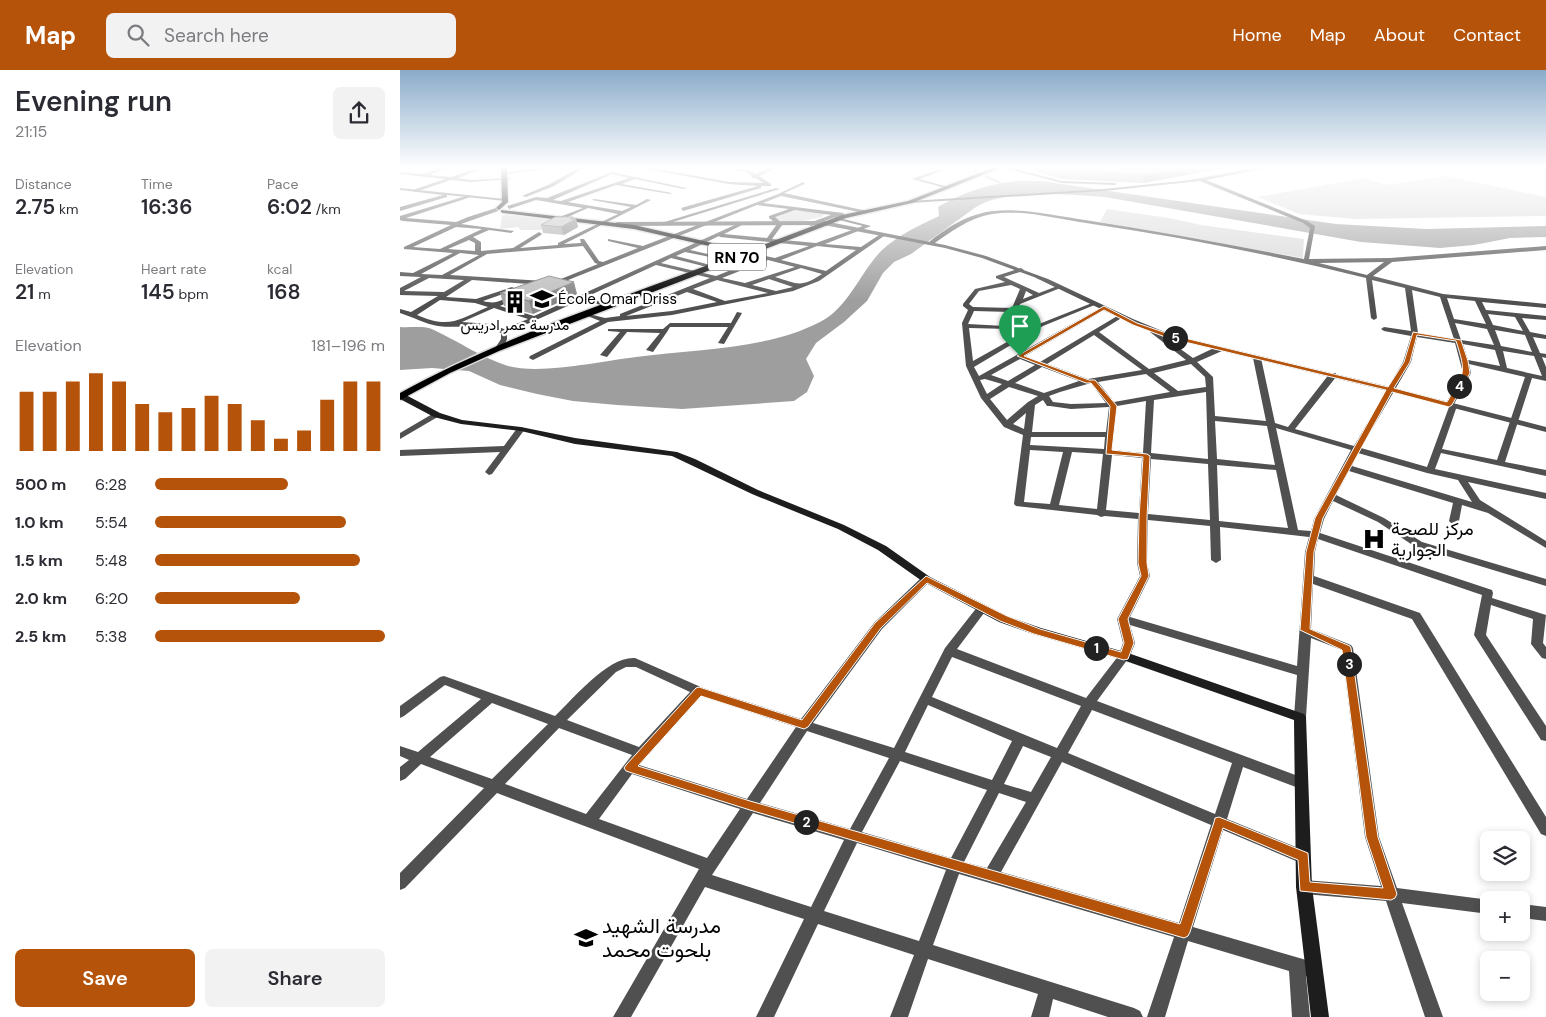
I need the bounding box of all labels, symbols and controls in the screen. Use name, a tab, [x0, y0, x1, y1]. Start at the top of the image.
search box	[106, 13, 456, 58]
text: Map	[25, 20, 76, 51]
icon: search	[124, 21, 152, 49]
text: Search here	[164, 23, 269, 48]
text: Home	[1232, 23, 1282, 47]
text: Map	[1310, 23, 1346, 47]
text: About	[1374, 23, 1425, 47]
text: Contact	[1453, 23, 1521, 47]
text: Evening run	[15, 83, 172, 120]
button: share	[333, 87, 385, 139]
text: 21:15	[15, 121, 47, 142]
text: Distance	[15, 175, 72, 193]
text: Time	[141, 175, 173, 193]
text: Pace	[267, 175, 298, 193]
text: 2.75	[15, 193, 55, 221]
text: 16:36	[141, 193, 193, 221]
text: 6:02	[267, 193, 312, 221]
text: km	[55, 200, 78, 218]
text: /km	[312, 200, 341, 218]
road number: RN 70	[708, 243, 766, 270]
text: Elevation	[15, 260, 73, 278]
text: Heart rate	[141, 260, 206, 278]
text: kcal	[267, 260, 292, 278]
text: 21	[15, 278, 34, 306]
text: 145	[141, 278, 175, 306]
text: 168	[267, 278, 301, 306]
text: m	[34, 285, 51, 303]
text: bpm	[175, 285, 208, 303]
school or university icon: École Omar Driss	[529, 286, 555, 312]
building icon: مدرسة عمر ادريس	[502, 289, 528, 315]
place label: École Omar Driss	[558, 289, 677, 309]
pin	[999, 305, 1041, 356]
icon: arrive	[1006, 312, 1034, 340]
place label: مدرسة عمر ادريس	[461, 315, 569, 335]
pin: 5	[1162, 326, 1188, 350]
text: 5	[1171, 329, 1180, 347]
text: Elevation	[15, 335, 82, 356]
text: 181–196 m	[311, 335, 385, 356]
pin: 4	[1446, 374, 1472, 398]
text: 4	[1455, 377, 1464, 395]
text: 500 m	[15, 474, 66, 495]
text: 6:28	[95, 474, 127, 495]
text: 1.0 km	[15, 512, 64, 533]
text: 5:54	[95, 512, 127, 533]
place label: مركز للصحة الجوارية	[1391, 517, 1474, 562]
hospital icon: مركز للصحة الجوارية	[1361, 526, 1387, 552]
text: 1.5 km	[15, 550, 63, 571]
text: 5:48	[95, 550, 127, 571]
text: 2.0 km	[15, 588, 67, 609]
text: 6:20	[95, 588, 128, 609]
text: 2.5 km	[15, 626, 66, 647]
text: 5:38	[95, 626, 127, 647]
pin: 1	[1084, 636, 1108, 660]
text: 1	[1094, 639, 1099, 657]
pin: 3	[1336, 652, 1362, 676]
text: 3	[1345, 655, 1354, 673]
pin: 2	[794, 810, 818, 834]
text: 2	[802, 813, 811, 831]
map controls	[1480, 831, 1530, 1001]
button: layers	[1480, 831, 1530, 881]
button: +	[1480, 891, 1530, 941]
place label: مدرسة الشهيد بلحوت محمد	[602, 912, 721, 964]
school or university icon: مدرسة الشهيد بلحوت محمد	[573, 925, 599, 951]
button: Save	[15, 949, 195, 1007]
button: Share	[205, 949, 385, 1007]
button: −	[1480, 951, 1530, 1001]

